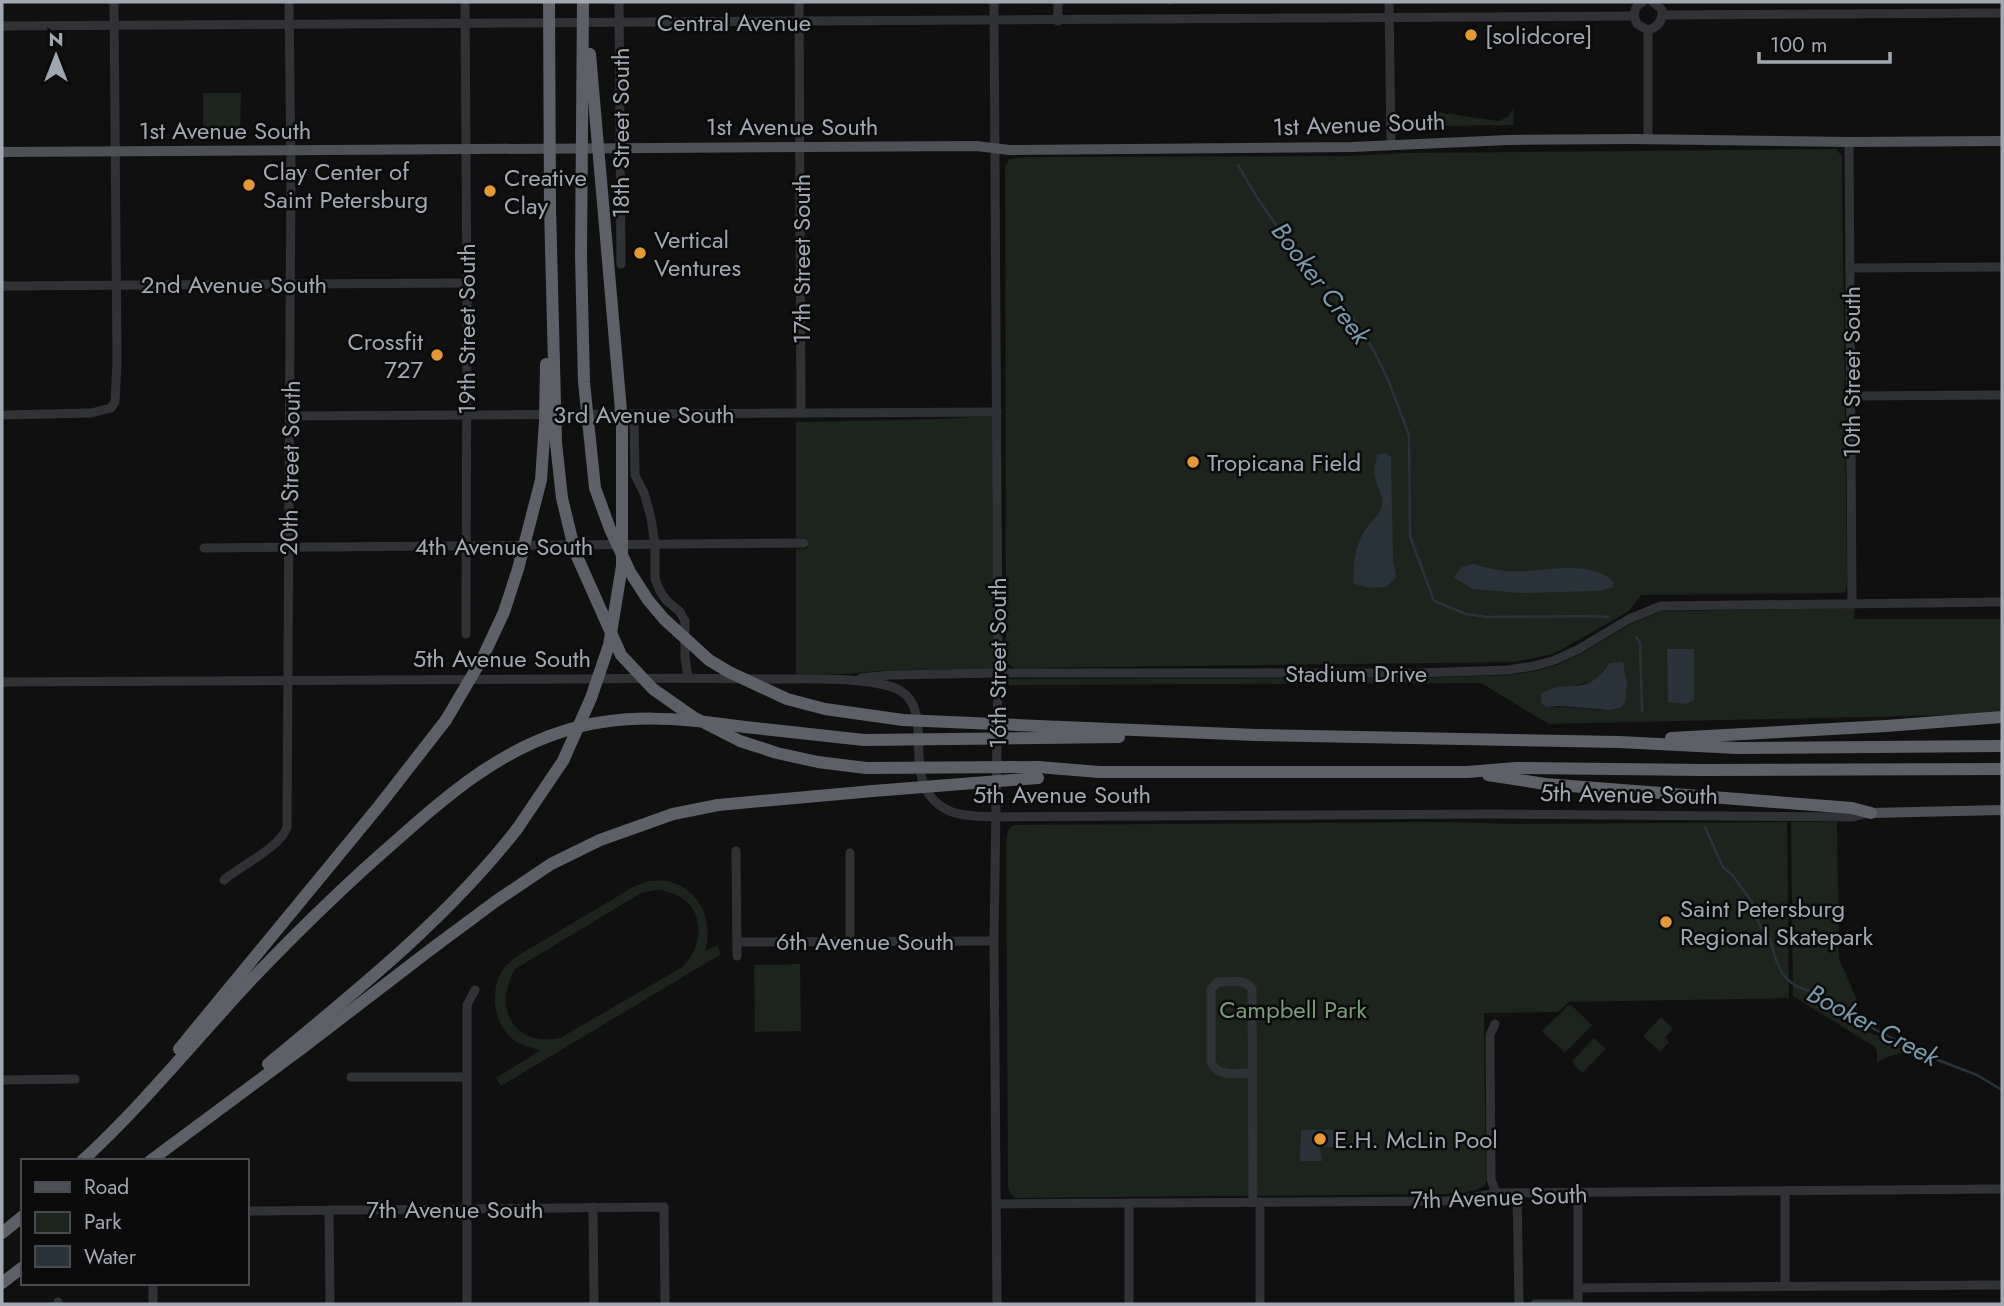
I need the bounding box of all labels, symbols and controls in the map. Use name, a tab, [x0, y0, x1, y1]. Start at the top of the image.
street label: Central Avenue	[657, 5, 811, 40]
place label: [solidcore]	[1485, 18, 1592, 53]
north arrow	[21, 21, 91, 91]
scale bar	[1759, 21, 1890, 65]
text: N	[48, 26, 64, 53]
marker: [solidcore]	[1463, 27, 1479, 43]
text: 100 m	[1770, 30, 1827, 60]
street label: 18th Street South	[603, 47, 638, 219]
street label: 1st Avenue South	[1272, 103, 1446, 145]
street label: 1st Avenue South	[706, 109, 878, 144]
street label: 1st Avenue South	[139, 113, 311, 148]
place label: Clay Center of Saint Petersburg	[263, 154, 428, 217]
place label: Creative Clay	[504, 160, 587, 223]
street label: 17th Street South	[784, 174, 819, 344]
marker: Clay Center of Saint Petersburg	[241, 177, 257, 193]
marker: Creative Clay	[482, 183, 498, 199]
water label: Booker Creek	[1262, 214, 1381, 354]
place label: Vertical Ventures	[654, 222, 741, 285]
street label: 19th Street South	[449, 243, 484, 415]
marker: Vertical Ventures	[632, 245, 648, 261]
street label: 2nd Avenue South	[141, 267, 327, 302]
street label: 10th Street South	[1834, 286, 1869, 458]
place label: Crossfit 727	[347, 324, 423, 387]
marker: Crossfit 727	[429, 347, 445, 363]
street label: 20th Street South	[271, 380, 309, 556]
street label: 3rd Avenue South	[553, 397, 735, 432]
place label: Tropicana Field	[1207, 445, 1361, 480]
marker: Tropicana Field	[1185, 454, 1201, 470]
street label: 4th Avenue South	[415, 529, 593, 564]
street label: 16th Street South	[980, 577, 1015, 749]
street label: 5th Avenue South	[413, 641, 591, 676]
street label: Stadium Drive	[1285, 656, 1427, 691]
street label: 5th Avenue South	[1540, 775, 1718, 813]
street label: 5th Avenue South	[973, 777, 1151, 812]
place label: Saint Petersburg Regional Skatepark	[1680, 891, 1874, 954]
marker: Saint Petersburg Regional Skatepark	[1658, 914, 1674, 930]
street label: 6th Avenue South	[776, 924, 954, 959]
water label: Booker Creek	[1800, 974, 1947, 1077]
park label: Campbell Park	[1219, 992, 1367, 1027]
place label: E.H. McLin Pool	[1334, 1122, 1498, 1157]
marker: E.H. McLin Pool	[1312, 1131, 1328, 1147]
legend	[21, 1159, 248, 1285]
text: Road	[84, 1172, 129, 1202]
street label: 7th Avenue South	[1410, 1176, 1588, 1218]
street label: 7th Avenue South	[366, 1192, 544, 1227]
text: Park	[84, 1207, 122, 1237]
text: Water	[84, 1242, 137, 1272]

